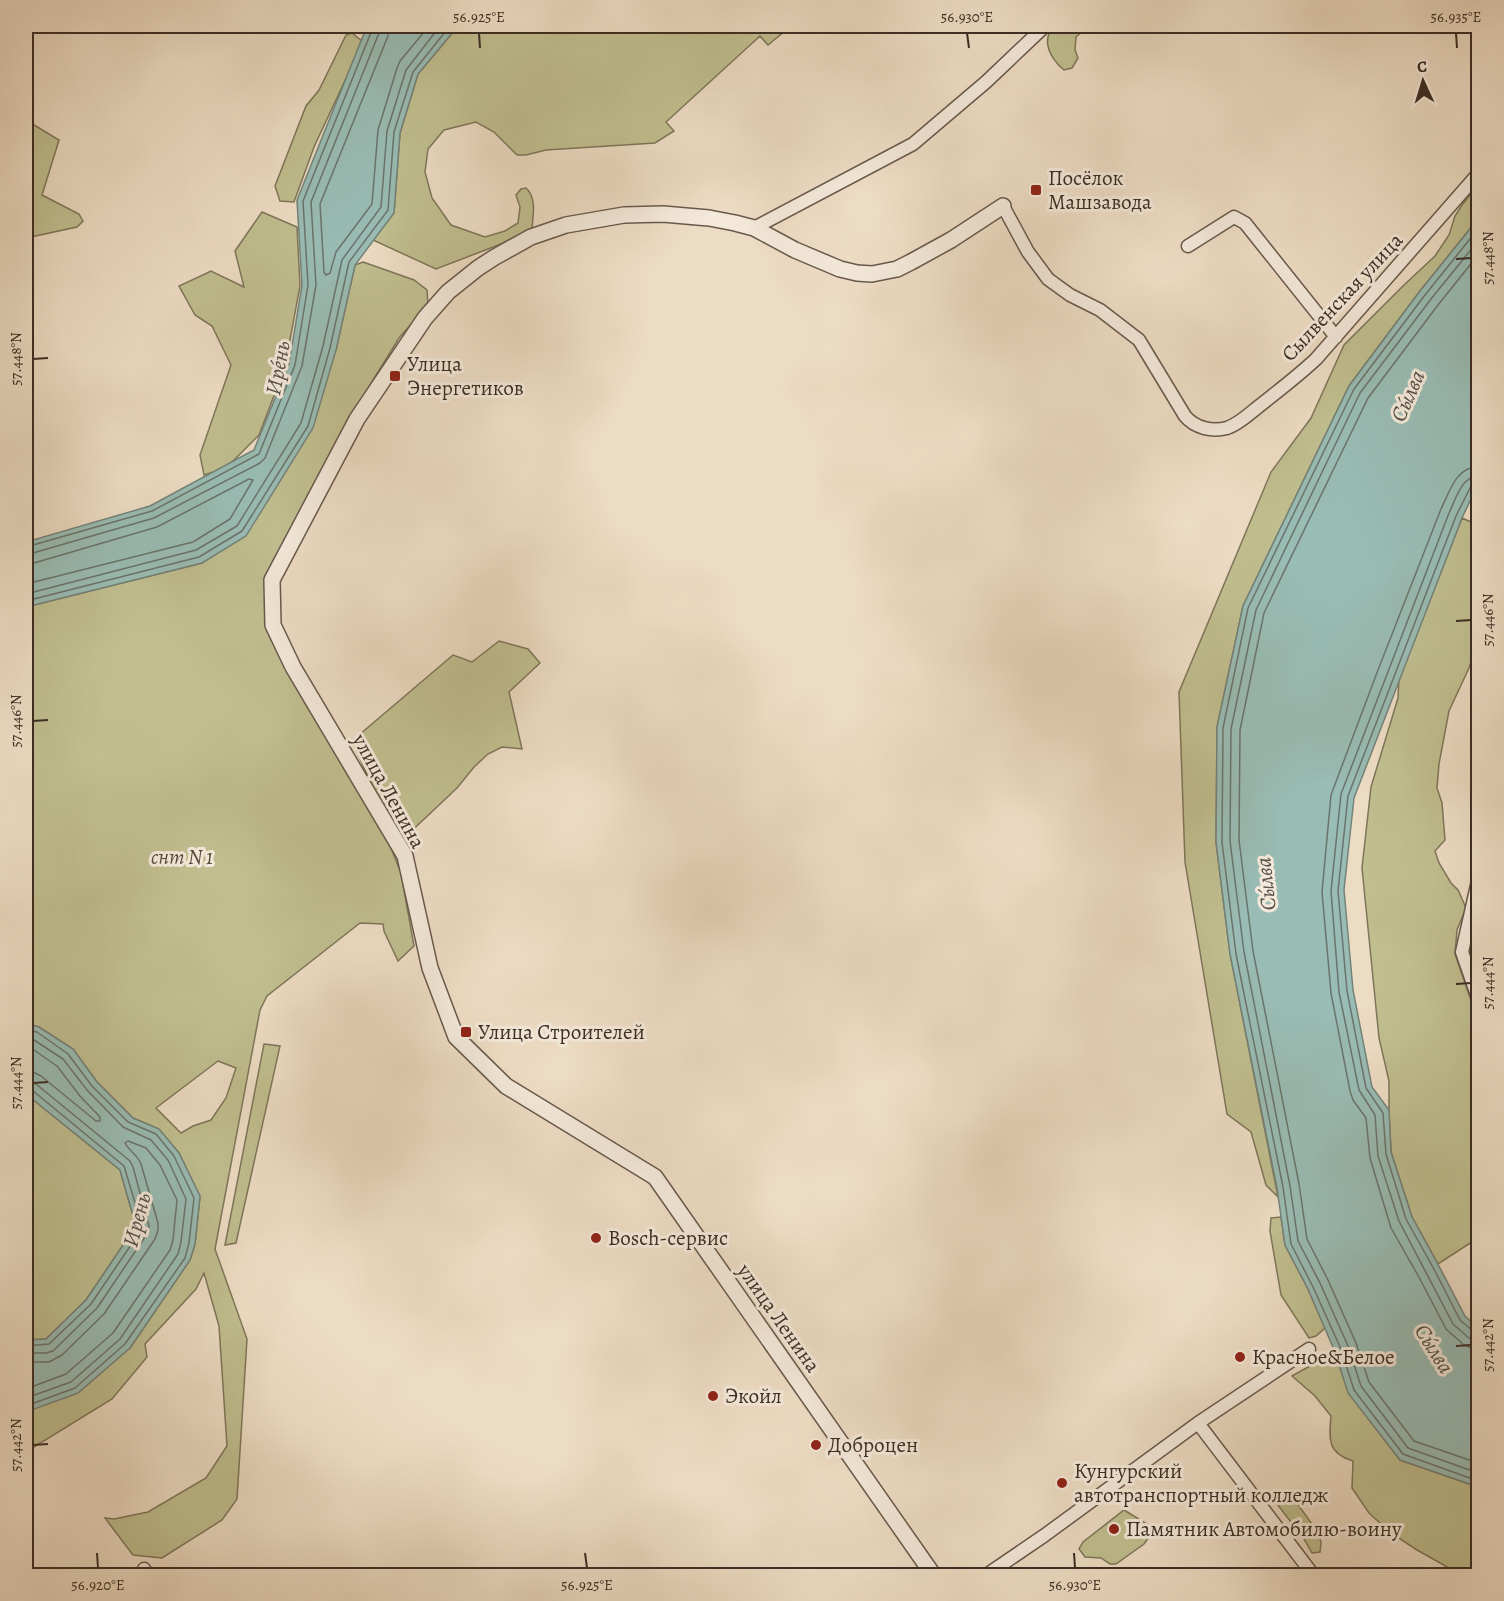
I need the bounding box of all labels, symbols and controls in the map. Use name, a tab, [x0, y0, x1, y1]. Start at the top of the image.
text: 56.925°E	[453, 7, 505, 27]
text: 56.930°E	[941, 7, 993, 27]
text: 56.935°E	[1431, 7, 1481, 27]
north arrow	[1393, 51, 1453, 111]
text: С	[1416, 56, 1428, 78]
place label: Посёлок Машзавода	[1048, 164, 1152, 216]
marker: Посёлок Машзавода	[1029, 183, 1043, 197]
street label: Сылвенская улица	[1275, 226, 1409, 367]
text: 57.448°N	[1478, 231, 1498, 285]
text: 57.448°N	[6, 332, 26, 386]
water label: Ире́нь	[258, 338, 298, 398]
place label: Улица Энергетиков	[407, 350, 524, 402]
water label: Сы́лва	[1383, 365, 1433, 427]
marker: Улица Энергетиков	[388, 369, 402, 383]
text: 57.446°N	[1478, 593, 1498, 647]
text: 57.446°N	[6, 694, 26, 748]
street label: улица Ленина	[345, 728, 432, 854]
park label: снт N 1	[151, 843, 213, 871]
water label: Сы́лва	[1248, 856, 1284, 912]
text: 57.444°N	[1478, 956, 1498, 1010]
place label: Улица Строителей	[478, 1018, 645, 1046]
marker: Улица Строителей	[459, 1025, 473, 1039]
text: 57.444°N	[6, 1056, 26, 1110]
water label: Ирень	[115, 1190, 159, 1250]
place label: Bosch-сервис	[608, 1224, 728, 1252]
marker: Bosch-сервис	[589, 1231, 603, 1245]
street label: улица Ленина	[731, 1257, 827, 1378]
water label: Сы́лва	[1407, 1318, 1461, 1380]
text: 57.442°N	[1478, 1318, 1498, 1372]
place label: Красное&Белое	[1252, 1343, 1395, 1371]
marker: Красное&Белое	[1233, 1350, 1247, 1364]
place label: Экойл	[725, 1382, 782, 1410]
marker: Экойл	[706, 1389, 720, 1403]
text: 57.442°N	[6, 1418, 26, 1472]
place label: Доброцен	[828, 1431, 918, 1459]
marker: Доброцен	[809, 1438, 823, 1452]
place label: Кунгурский автотранспортный колледж	[1074, 1457, 1328, 1509]
marker: Кунгурский автотранспортный колледж	[1055, 1476, 1069, 1490]
place label: Памятник Автомобилю-воину	[1126, 1515, 1402, 1543]
marker: Памятник Автомобилю-воину	[1107, 1522, 1121, 1536]
text: 56.920°E	[71, 1575, 125, 1595]
text: 56.925°E	[561, 1575, 613, 1595]
text: 56.930°E	[1049, 1575, 1101, 1595]

